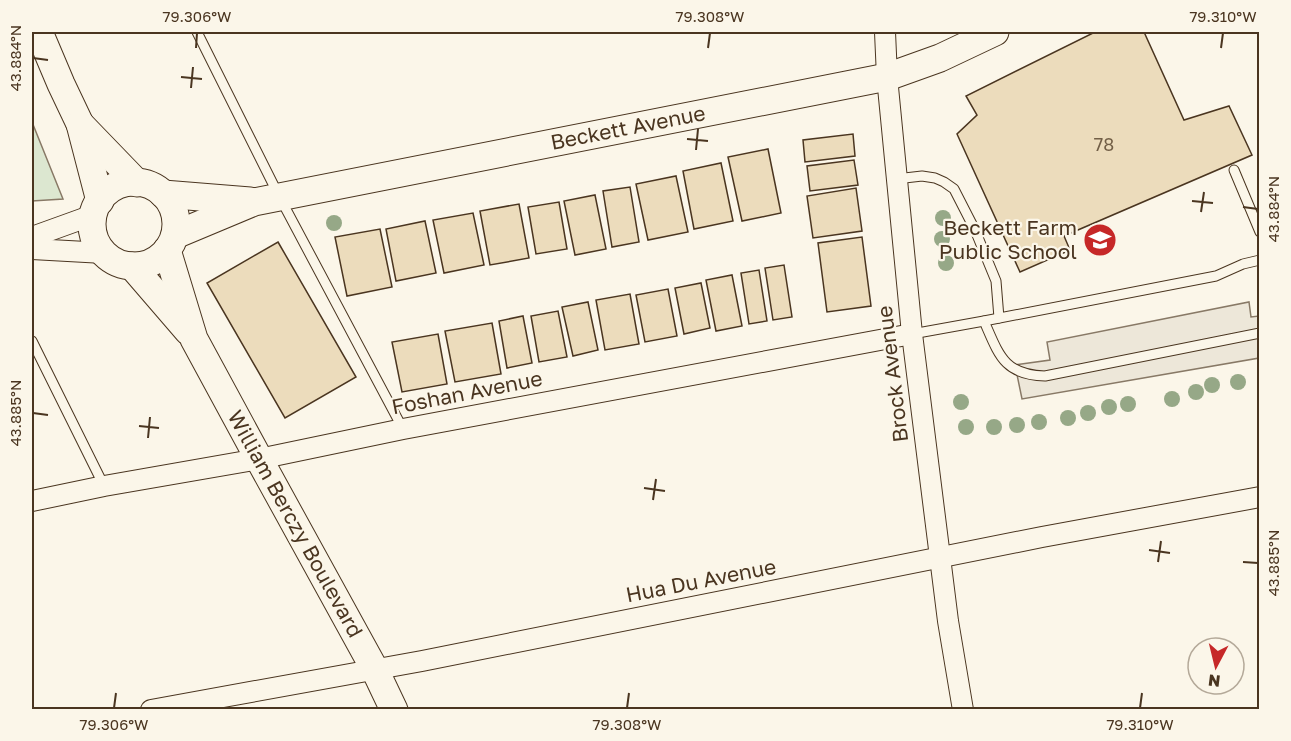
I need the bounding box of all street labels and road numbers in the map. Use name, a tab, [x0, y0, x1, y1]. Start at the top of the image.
street label: Beckett Avenue	[548, 99, 707, 155]
street label: Brock Avenue	[871, 304, 913, 444]
street label: Foshan Avenue	[389, 365, 544, 419]
street label: William Berczy Boulevard	[223, 405, 369, 642]
street label: Hua Du Avenue	[623, 553, 778, 607]

